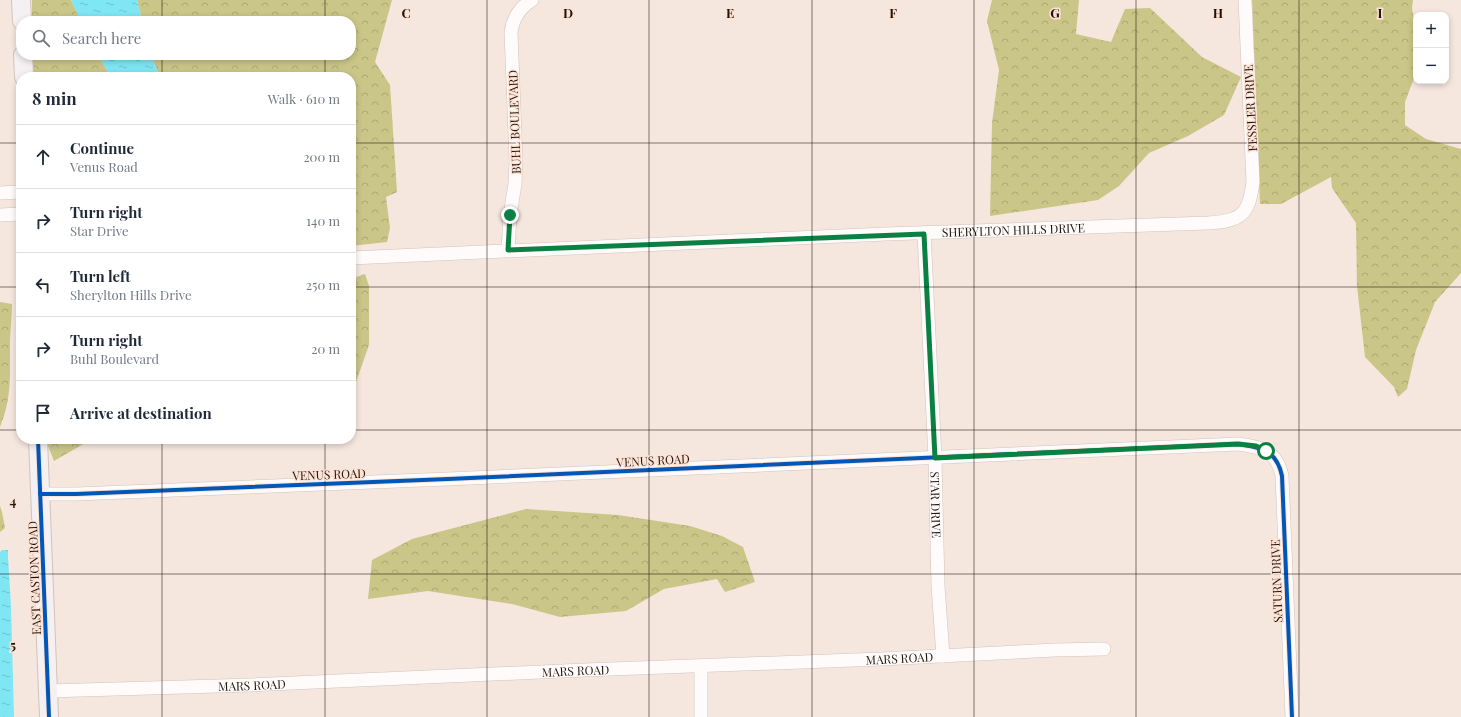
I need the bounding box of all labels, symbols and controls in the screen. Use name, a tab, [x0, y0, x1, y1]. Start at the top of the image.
text: C	[401, 4, 411, 21]
text: D	[563, 4, 573, 21]
text: E	[726, 4, 734, 21]
text: F	[889, 4, 897, 21]
text: G	[1050, 4, 1060, 21]
text: H	[1213, 4, 1223, 21]
text: I	[1378, 4, 1383, 21]
map controls	[1413, 12, 1449, 84]
button: +	[1413, 12, 1449, 48]
search box	[16, 16, 356, 60]
icon: search	[30, 27, 52, 49]
text: Search here	[62, 28, 141, 48]
button: −	[1413, 48, 1449, 84]
street label: FESSLER DRIVE	[1240, 64, 1260, 152]
street label: BUHL BOULEVARD	[504, 69, 524, 174]
text: 8 min	[32, 87, 77, 109]
text: Walk · 610 m	[268, 90, 340, 107]
text: Continue	[70, 138, 134, 158]
icon: ahead	[32, 146, 54, 168]
text: 200 m	[303, 148, 340, 165]
text: Venus Road	[70, 158, 138, 175]
text: Turn right	[70, 202, 143, 222]
route end	[501, 206, 519, 224]
icon: right	[32, 210, 54, 232]
text: 140 m	[306, 212, 340, 229]
street label: SHERYLTON HILLS DRIVE	[942, 219, 1085, 240]
text: Star Drive	[70, 222, 129, 239]
text: Turn left	[70, 266, 131, 286]
icon: left	[32, 274, 54, 296]
text: 250 m	[306, 276, 340, 293]
text: Sherylton Hills Drive	[70, 286, 192, 303]
text: Turn right	[70, 330, 143, 350]
icon: right	[32, 338, 54, 360]
text: 20 m	[311, 340, 340, 357]
text: Buhl Boulevard	[70, 350, 159, 367]
icon: arrive	[32, 402, 54, 424]
text: Arrive at destination	[70, 403, 212, 423]
route start	[1257, 442, 1275, 460]
street label: VENUS ROAD	[615, 450, 690, 470]
street label: VENUS ROAD	[291, 465, 366, 483]
street label: STAR DRIVE	[927, 471, 945, 538]
text: 4	[10, 492, 17, 509]
street label: EAST CASTON ROAD	[24, 520, 44, 635]
street label: SATURN DRIVE	[1267, 539, 1285, 623]
text: 5	[10, 636, 16, 653]
street label: MARS ROAD	[865, 648, 934, 668]
street label: MARS ROAD	[541, 661, 610, 680]
street label: MARS ROAD	[218, 675, 286, 694]

